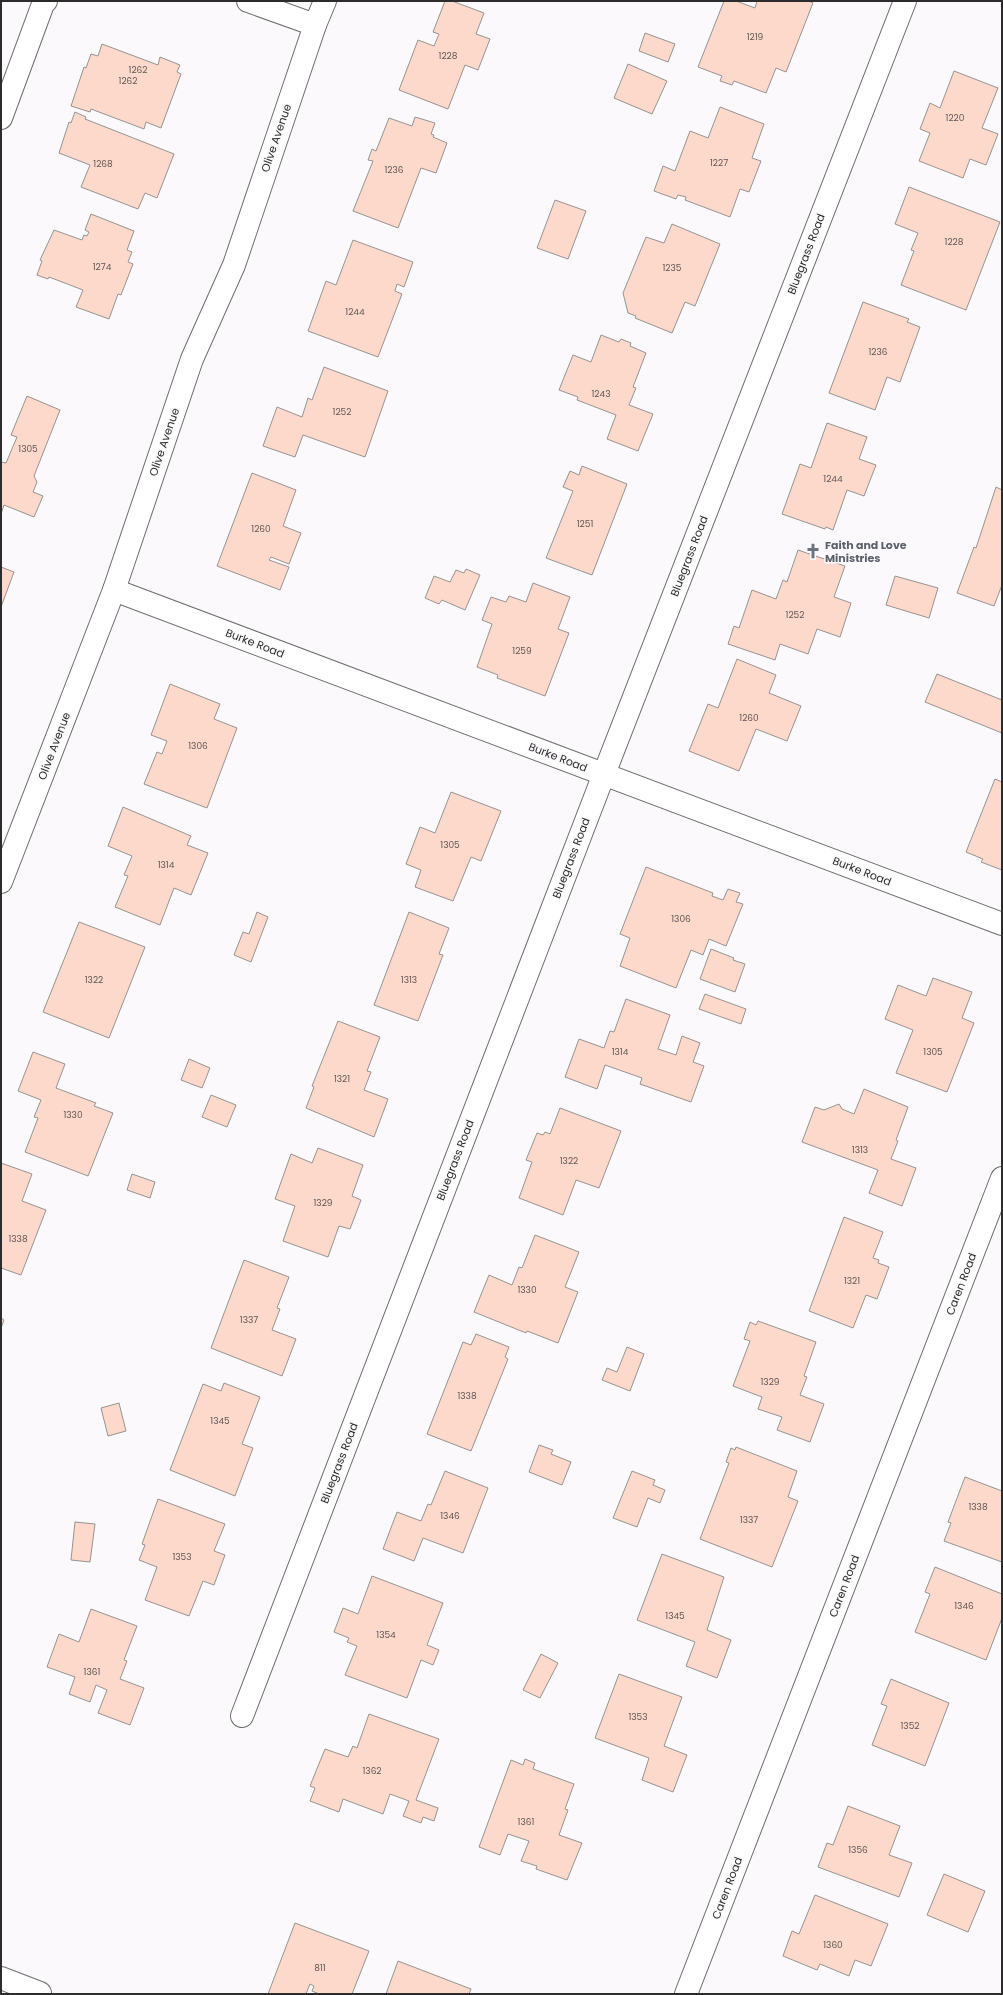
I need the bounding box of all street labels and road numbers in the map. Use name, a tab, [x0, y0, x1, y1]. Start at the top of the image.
street label: Olive Avenue	[257, 102, 295, 174]
street label: Bluegrass Road	[783, 211, 829, 297]
street label: Olive Avenue	[145, 406, 183, 478]
street label: Bluegrass Road	[666, 513, 712, 599]
street label: Burke Road	[223, 624, 287, 662]
street label: Olive Avenue	[34, 710, 74, 782]
street label: Burke Road	[526, 738, 590, 776]
street label: Bluegrass Road	[548, 815, 594, 901]
street label: Burke Road	[830, 852, 894, 890]
street label: Bluegrass Road	[432, 1117, 478, 1203]
street label: Caren Road	[942, 1251, 980, 1317]
street label: Bluegrass Road	[316, 1420, 362, 1506]
street label: Caren Road	[825, 1553, 863, 1619]
street label: Caren Road	[708, 1855, 746, 1921]

